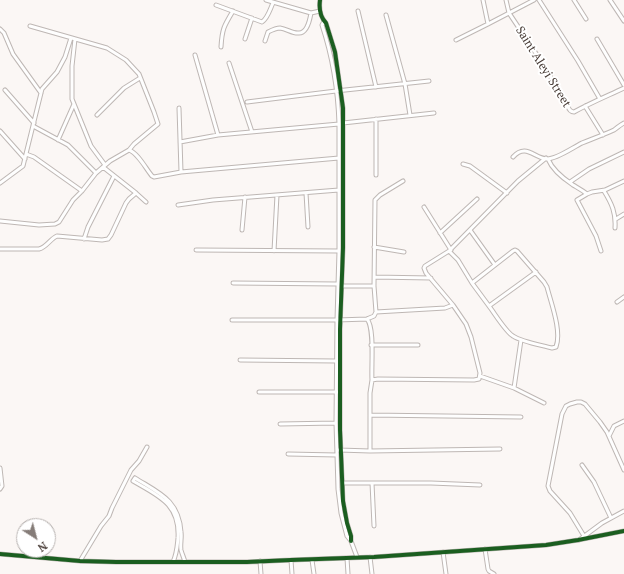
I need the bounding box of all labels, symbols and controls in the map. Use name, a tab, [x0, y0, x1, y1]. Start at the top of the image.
street label: Saint Aleyi Street	[512, 24, 574, 110]
north arrow	[16, 518, 56, 558]
text: N	[35, 539, 50, 555]

